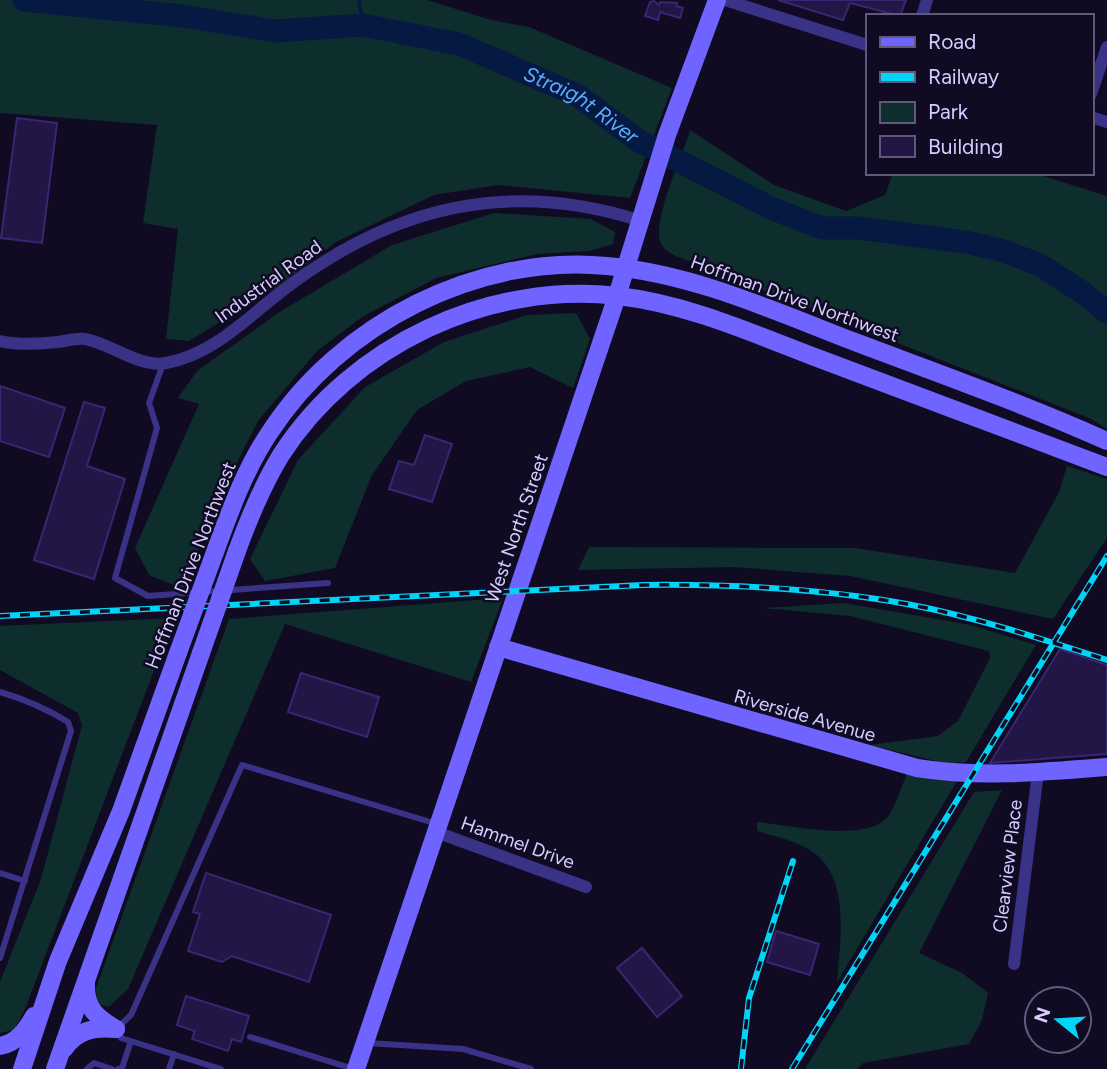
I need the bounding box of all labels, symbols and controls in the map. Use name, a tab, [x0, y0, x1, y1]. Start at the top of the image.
legend	[866, 14, 1093, 175]
text: Road	[928, 29, 976, 54]
water label: Straight River	[520, 61, 644, 149]
text: Railway	[928, 64, 999, 89]
text: Park	[928, 99, 969, 124]
text: Building	[928, 134, 1003, 159]
street label: Industrial Road	[210, 235, 326, 328]
street label: Hoffman Drive Northwest	[688, 250, 902, 347]
street label: West North Street	[480, 450, 553, 606]
street label: Hoffman Drive Northwest	[140, 458, 241, 672]
street label: Riverside Avenue	[731, 684, 878, 747]
street label: Clearview Place	[988, 798, 1027, 934]
street label: Hammel Drive	[458, 811, 578, 874]
north arrow	[1023, 985, 1093, 1055]
text: N	[1029, 1004, 1056, 1025]

